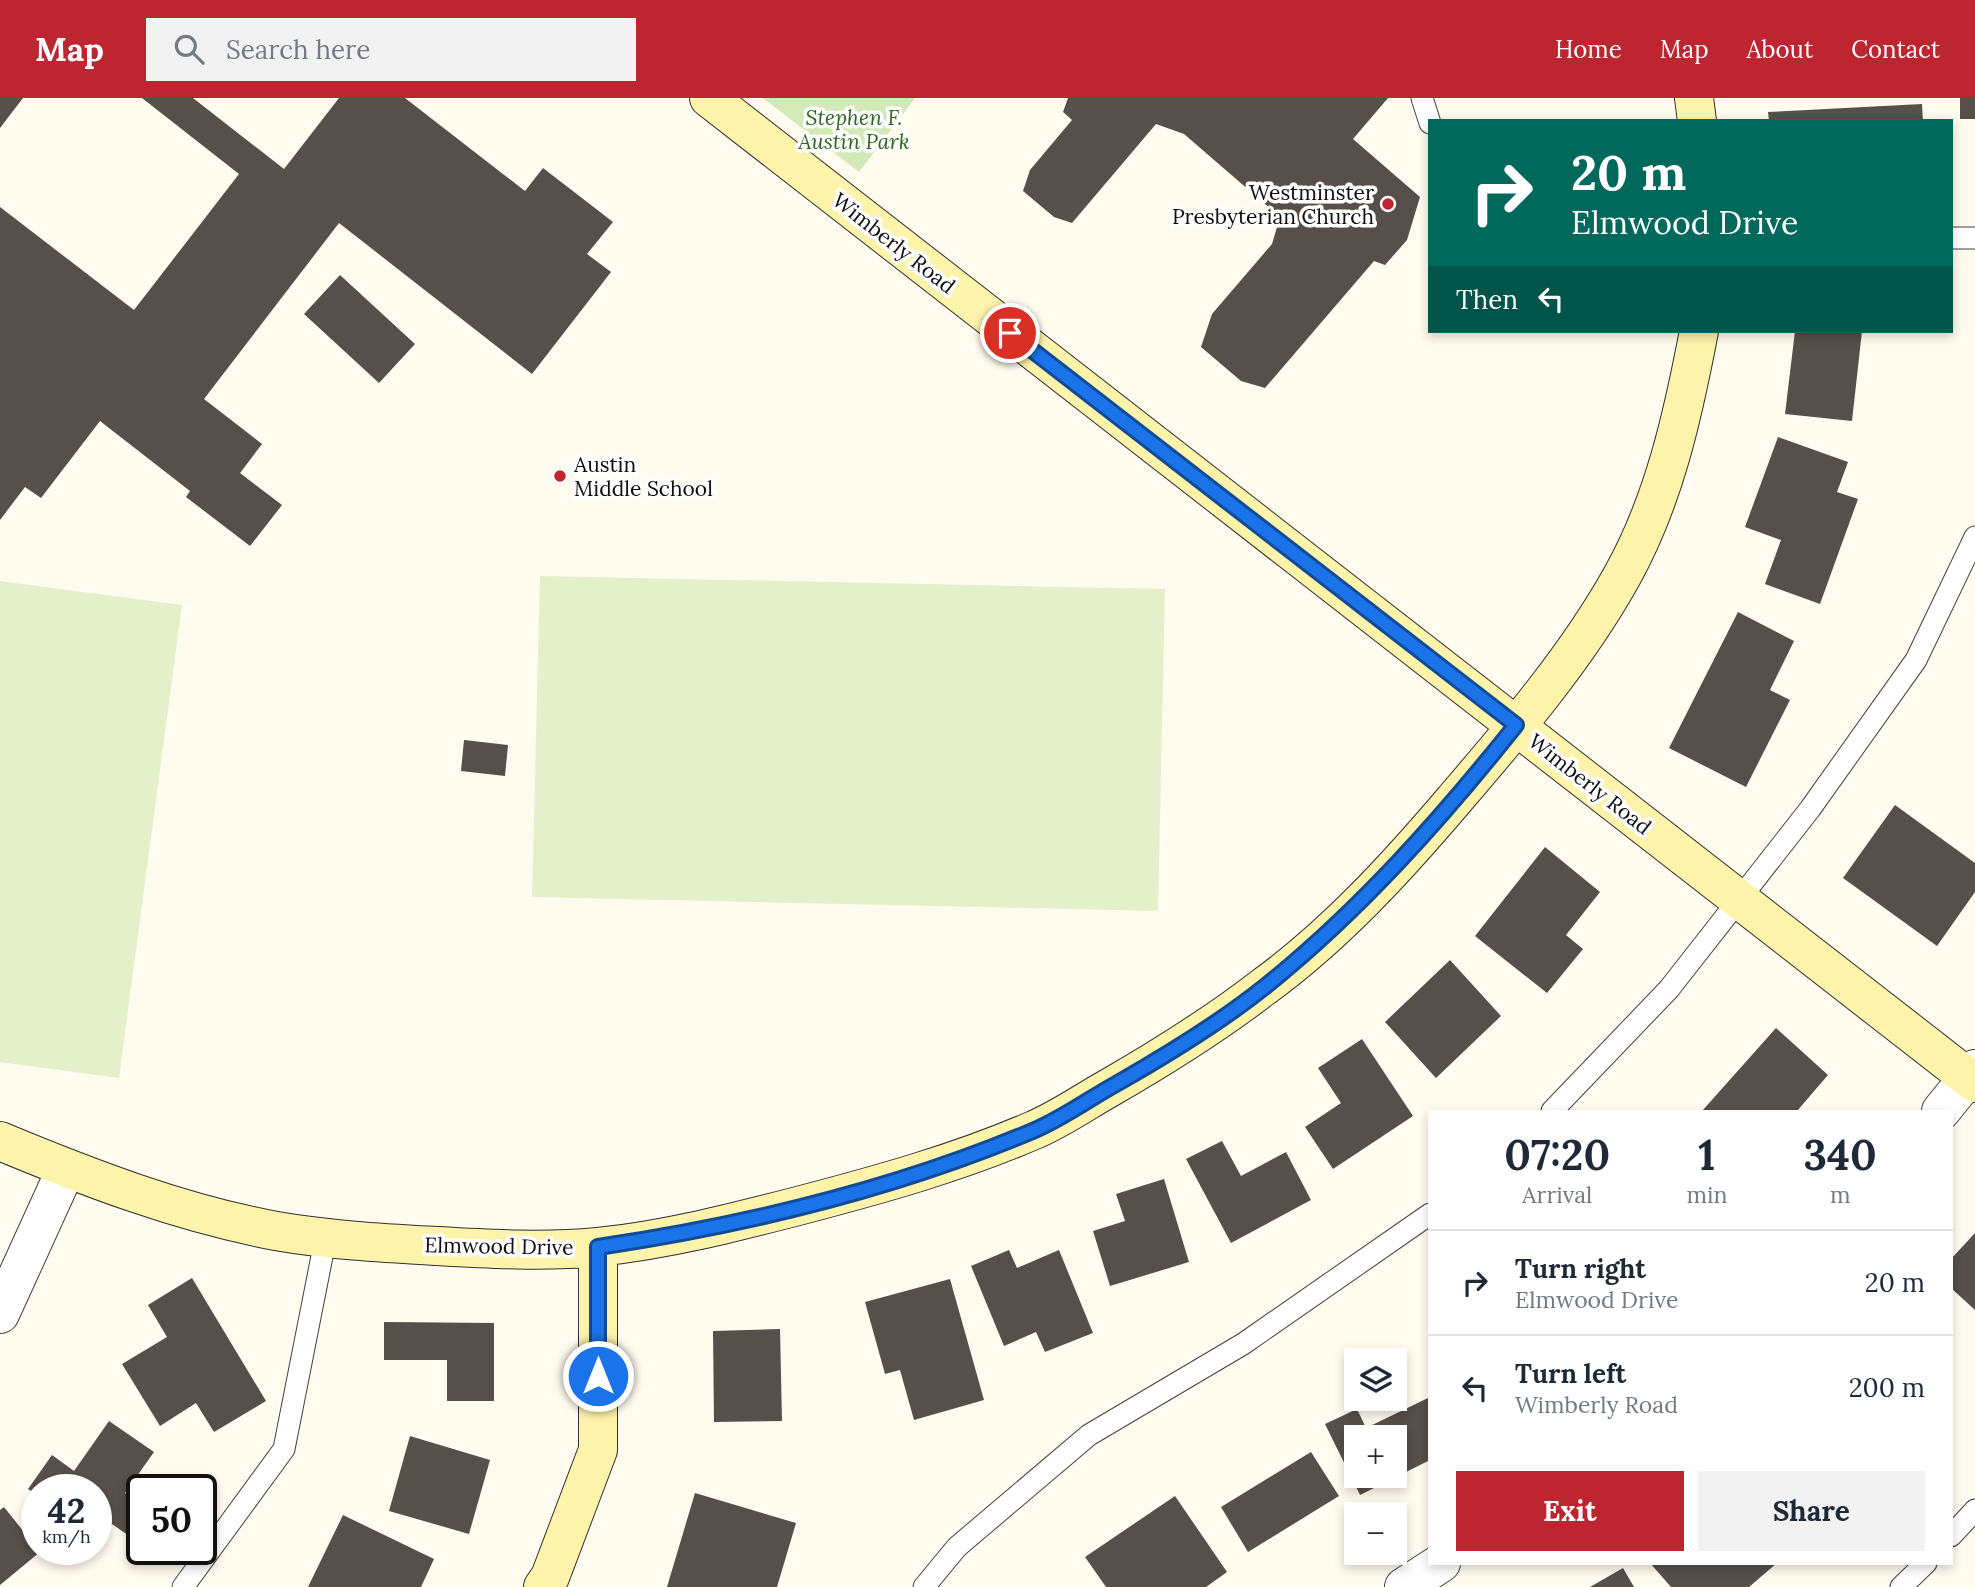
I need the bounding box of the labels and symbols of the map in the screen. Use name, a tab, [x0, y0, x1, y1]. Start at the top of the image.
park label: Stephen F. Austin Park	[797, 104, 910, 155]
place label: Westminster Presbyterian Church	[1172, 179, 1374, 230]
street label: Wimberly Road	[827, 187, 961, 299]
marker: Westminster Presbyterian Church	[1380, 196, 1396, 212]
pin	[980, 303, 1040, 363]
place label: Austin Middle School	[573, 451, 713, 502]
marker: Austin Middle School	[552, 468, 568, 484]
street label: Wimberly Road	[1523, 728, 1657, 840]
street label: Elmwood Drive	[424, 1231, 574, 1261]
position arrow	[561, 1339, 635, 1413]
speed limit sign: 50	[126, 1474, 217, 1565]

